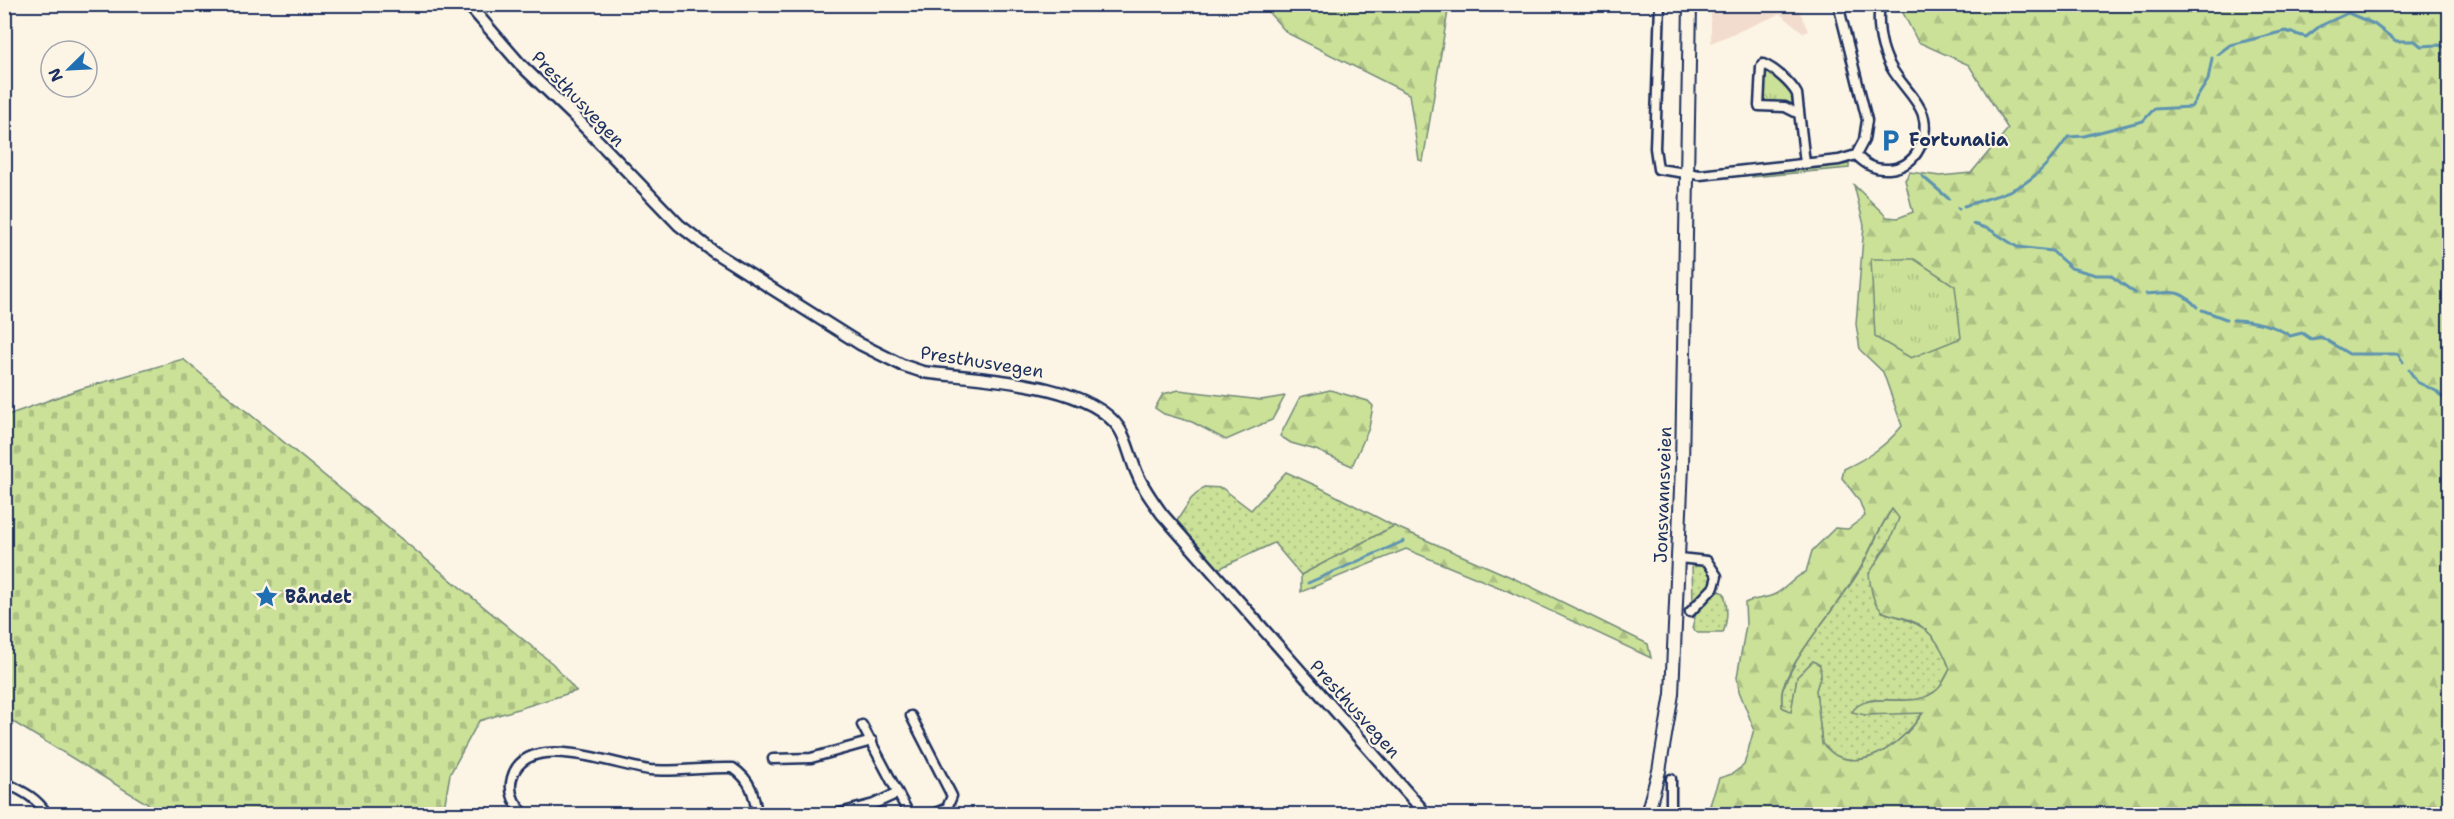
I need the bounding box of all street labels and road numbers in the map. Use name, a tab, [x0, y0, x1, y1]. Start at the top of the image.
street label: Presthusvegen	[526, 46, 630, 152]
street label: Presthusvegen	[919, 340, 1045, 384]
street label: Jonsvannsveien	[1649, 426, 1677, 564]
street label: Presthusvegen	[1304, 655, 1406, 763]

